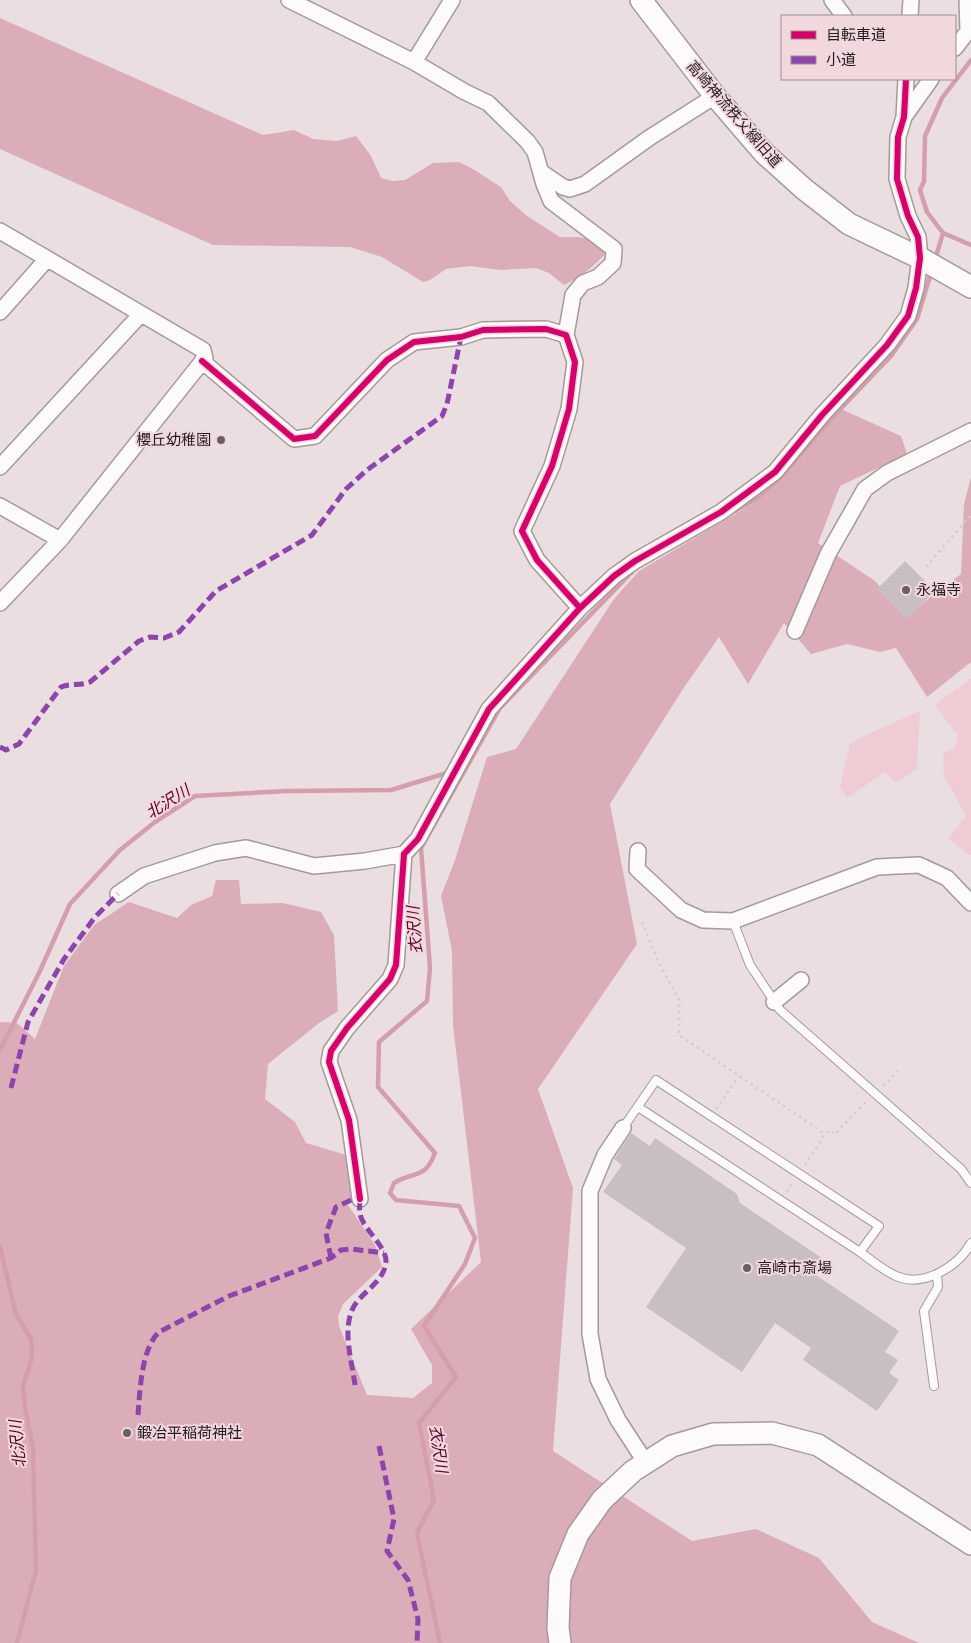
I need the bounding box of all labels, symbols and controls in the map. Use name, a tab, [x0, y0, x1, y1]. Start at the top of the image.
legend	[781, 15, 956, 80]
text: 自転車道	[826, 26, 886, 44]
text: 小道	[826, 51, 856, 69]
street label: 高崎神流秩父線旧道	[683, 57, 785, 171]
place label: 櫻丘幼稚園	[136, 431, 211, 449]
marker: 櫻丘幼稚園	[215, 434, 227, 446]
place label: 永福寺	[916, 581, 961, 599]
marker: 永福寺	[900, 584, 912, 596]
water label: 北沢川	[142, 780, 195, 823]
water label: 衣沢川	[403, 903, 427, 955]
place label: 高崎市斎場	[757, 1259, 832, 1277]
marker: 高崎市斎場	[741, 1262, 753, 1274]
water label: 北沢川	[5, 1417, 30, 1469]
place label: 鍛冶平稲荷神社	[137, 1424, 242, 1442]
water label: 衣沢川	[425, 1424, 452, 1476]
marker: 鍛冶平稲荷神社	[121, 1427, 133, 1439]

